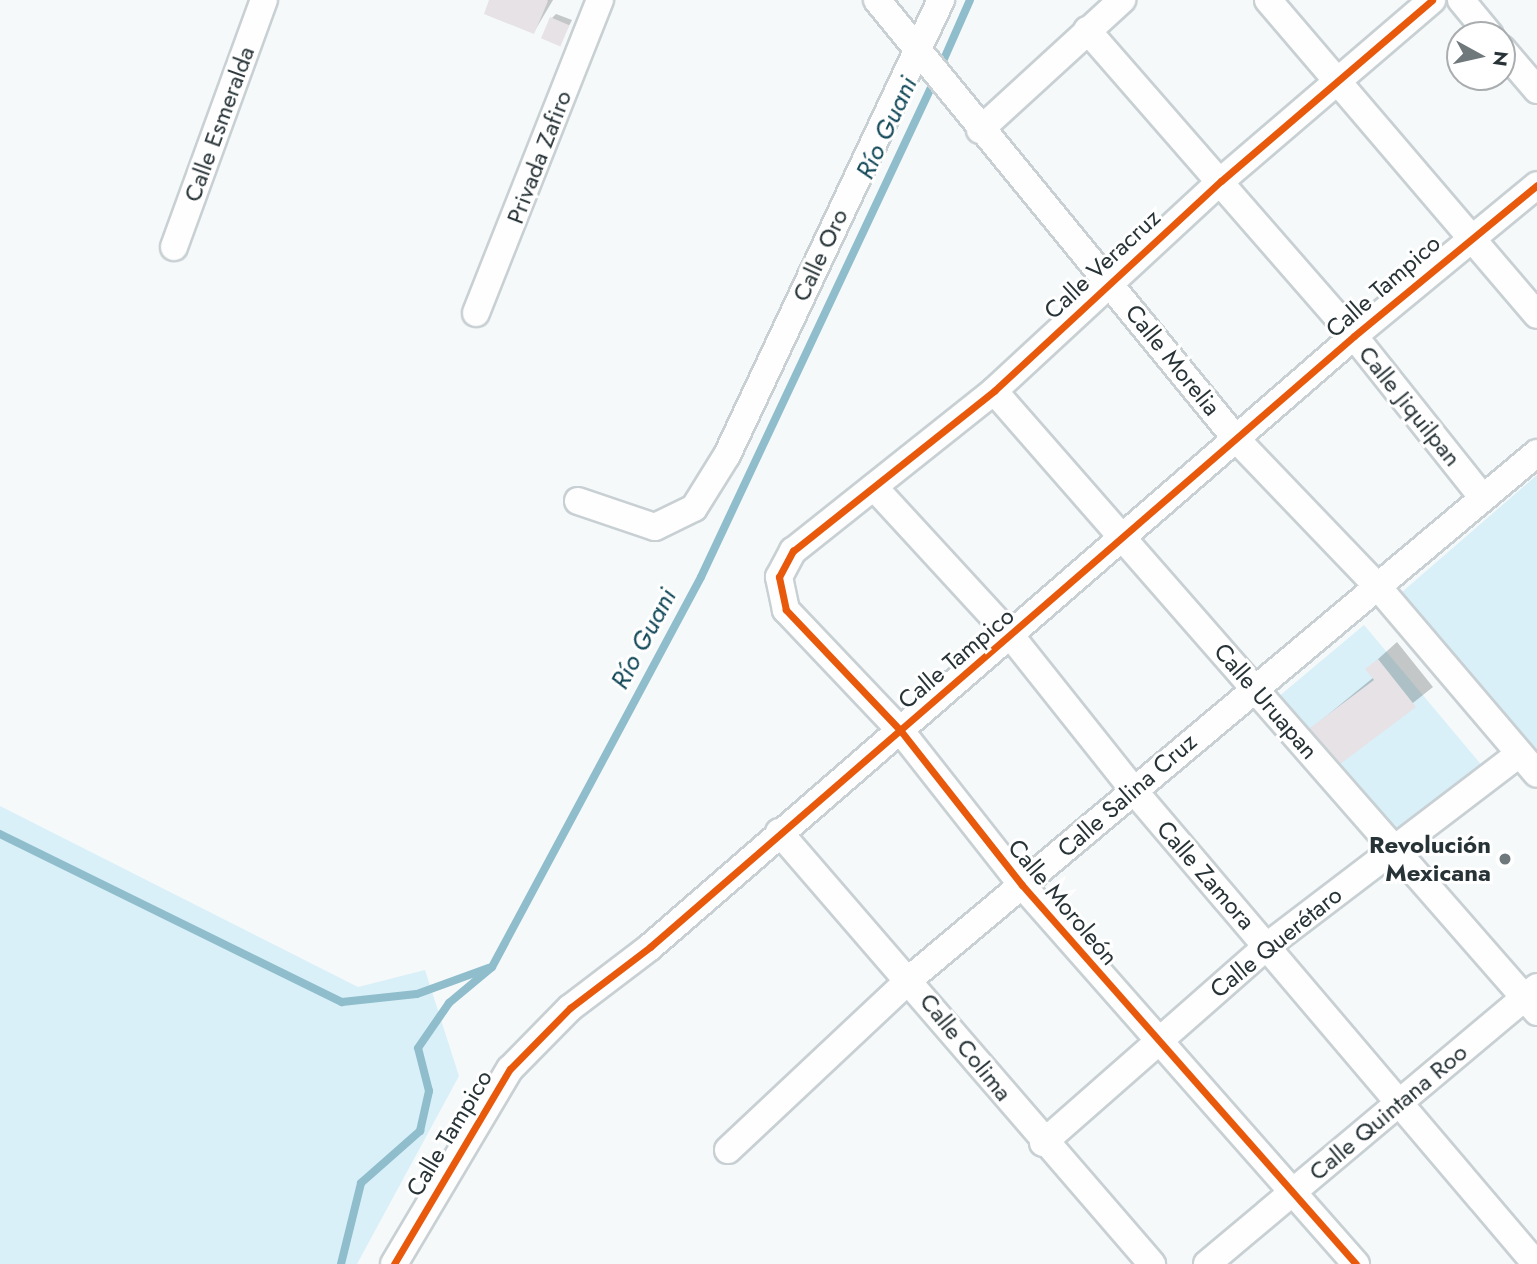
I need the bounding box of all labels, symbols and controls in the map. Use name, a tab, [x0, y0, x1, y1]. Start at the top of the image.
north arrow	[1446, 21, 1516, 91]
street label: Calle Esmeralda	[178, 42, 260, 206]
text: N	[1486, 49, 1515, 68]
water label: Río Guani	[850, 72, 924, 184]
street label: Privada Zafiro	[500, 86, 578, 228]
street label: Calle Veracruz	[1038, 203, 1166, 325]
street label: Calle Oro	[786, 204, 854, 306]
street label: Calle Tampico	[1320, 229, 1446, 343]
street label: Calle Morelia	[1119, 299, 1227, 421]
street label: Calle Jiquilpan	[1353, 340, 1467, 472]
water label: Río Guani	[605, 583, 683, 695]
street label: Calle Tampico	[892, 601, 1020, 715]
street label: Calle Uruapan	[1208, 637, 1324, 765]
street label: Calle Salina Cruz	[1052, 727, 1202, 863]
street label: Calle Zamora	[1151, 815, 1261, 935]
place label: Revolución Mexicana	[1369, 831, 1491, 887]
street label: Calle Moroleón	[1002, 833, 1124, 971]
marker: Revolución Mexicana	[1497, 851, 1513, 867]
street label: Calle Querétaro	[1204, 880, 1348, 1004]
street label: Calle Colima	[914, 987, 1018, 1107]
street label: Calle Quintana Roo	[1303, 1038, 1473, 1186]
street label: Calle Tampico	[400, 1065, 498, 1201]

